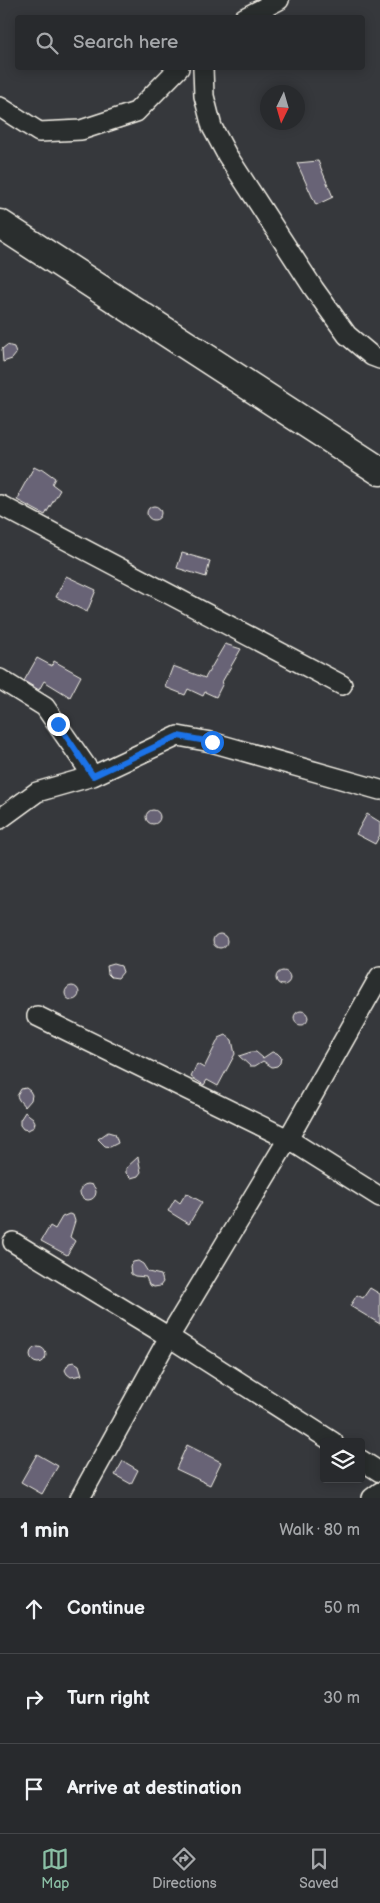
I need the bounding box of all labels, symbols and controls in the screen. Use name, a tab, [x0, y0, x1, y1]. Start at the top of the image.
search box	[15, 15, 365, 70]
icon: search	[33, 29, 61, 57]
text: Search here	[73, 31, 178, 54]
north arrow	[260, 85, 305, 130]
route end	[47, 713, 70, 736]
route start	[201, 731, 224, 754]
map controls	[320, 1438, 365, 1483]
button: layers	[320, 1438, 365, 1483]
text: 1 min	[20, 1518, 69, 1543]
text: Walk · 80 m	[279, 1521, 360, 1540]
icon: ahead	[20, 1595, 48, 1623]
text: Continue	[67, 1597, 145, 1620]
text: 50 m	[324, 1599, 360, 1618]
icon: right	[20, 1685, 48, 1713]
text: Turn right	[67, 1687, 150, 1710]
text: 30 m	[323, 1689, 360, 1708]
icon: arrive	[20, 1775, 48, 1803]
text: Arrive at destination	[67, 1777, 242, 1800]
tab: Map	[41, 1845, 70, 1892]
tab: Directions	[152, 1845, 217, 1892]
tab: Saved	[299, 1845, 339, 1892]

